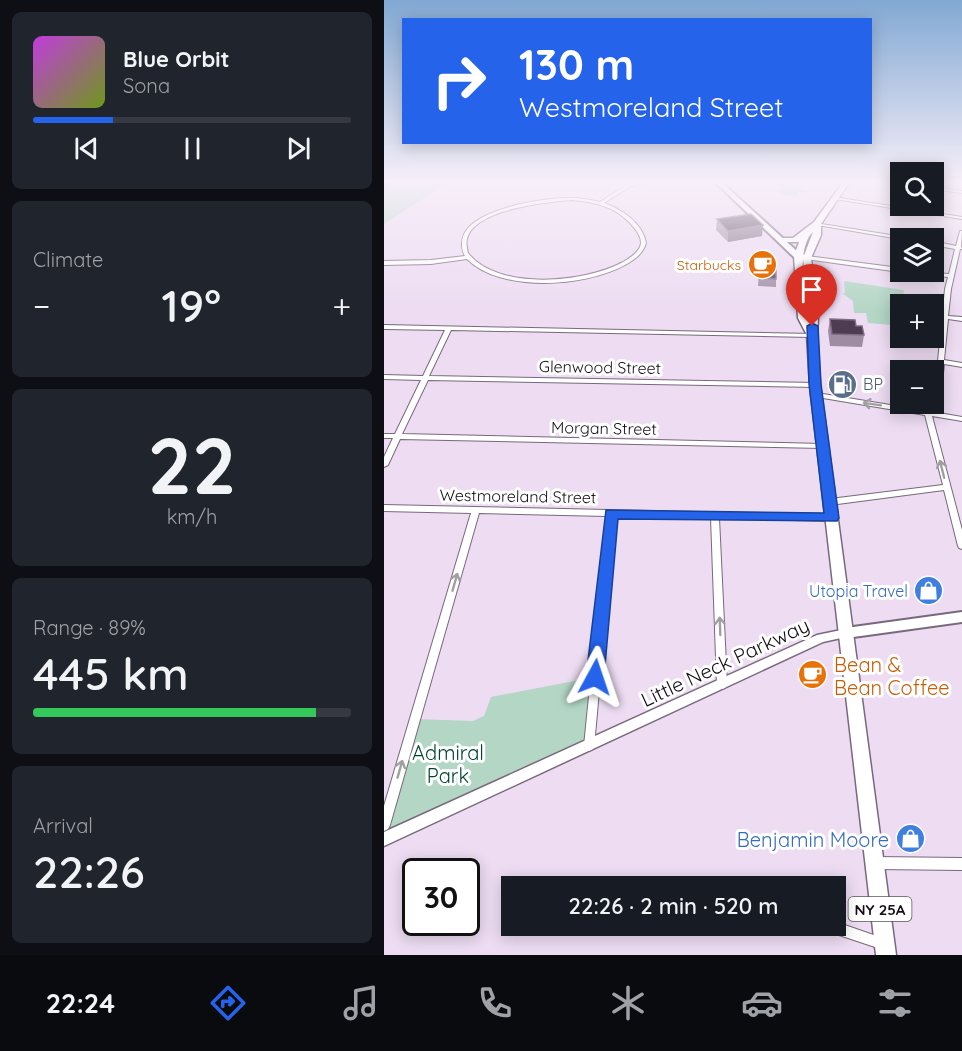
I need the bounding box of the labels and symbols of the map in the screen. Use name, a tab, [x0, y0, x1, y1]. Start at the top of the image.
cafe icon: Starbucks	[746, 249, 778, 281]
place label: Starbucks	[677, 256, 741, 274]
pin	[786, 264, 837, 326]
street label: Glenwood Street	[539, 356, 661, 378]
fuel station icon: BP	[826, 368, 858, 400]
place label: BP	[863, 374, 883, 394]
one-way arrow	[863, 398, 883, 409]
street label: Morgan Street	[551, 417, 657, 439]
one-way arrow	[936, 460, 947, 479]
street label: Westmoreland Street	[439, 485, 597, 507]
one-way arrow	[450, 573, 461, 592]
shop icon: Utopia Travel	[913, 575, 945, 607]
place label: Utopia Travel	[809, 581, 908, 601]
street label: Little Neck Parkway	[637, 612, 813, 712]
one-way arrow	[714, 617, 725, 637]
position arrow	[563, 645, 627, 709]
place label: Bean & Bean Coffee	[834, 652, 950, 700]
cafe icon: Bean & Bean Coffee	[797, 659, 829, 691]
park label: Admiral Park	[412, 740, 484, 788]
one-way arrow	[395, 760, 406, 779]
shop icon: Benjamin Moore	[894, 823, 926, 855]
place label: Benjamin Moore	[737, 827, 889, 852]
speed limit sign: 30	[402, 858, 480, 936]
road number: NY 25A	[848, 897, 912, 921]

